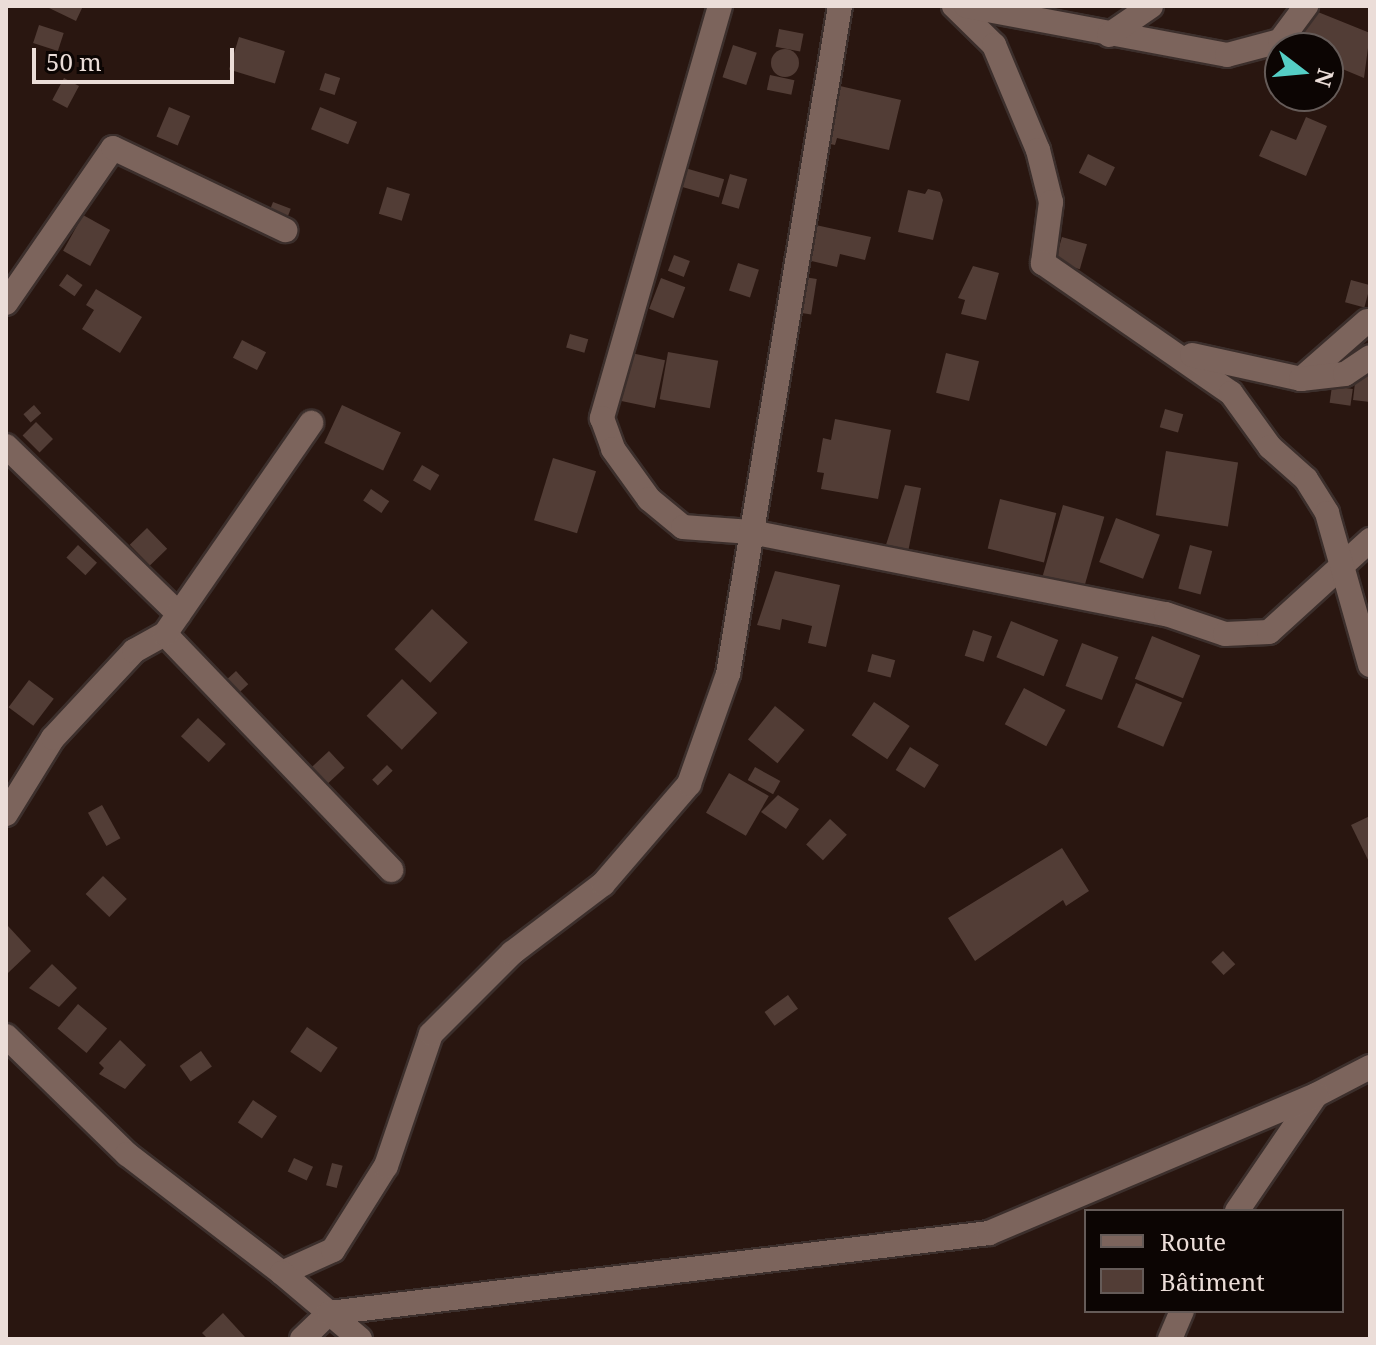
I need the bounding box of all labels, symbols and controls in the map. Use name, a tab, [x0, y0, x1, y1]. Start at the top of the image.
scale bar	[36, 32, 238, 82]
north arrow	[1264, 32, 1344, 112]
text: 50 m	[46, 45, 102, 78]
text: N	[1308, 66, 1342, 91]
legend	[1084, 1209, 1344, 1313]
text: Route	[1160, 1225, 1226, 1258]
text: Bâtiment	[1160, 1265, 1265, 1298]

